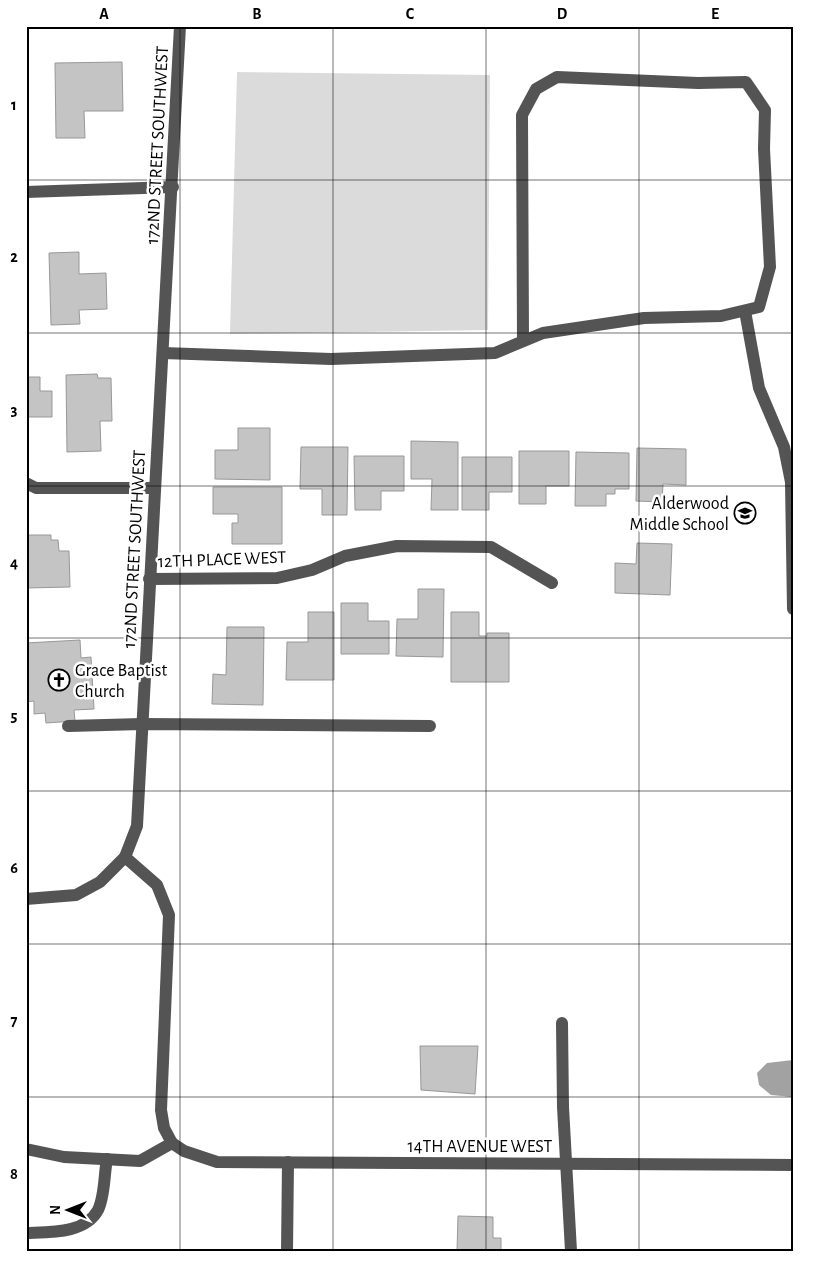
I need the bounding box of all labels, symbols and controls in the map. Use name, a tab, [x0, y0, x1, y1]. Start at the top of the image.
text: A	[99, 6, 109, 22]
text: B	[252, 6, 262, 22]
text: C	[406, 6, 415, 22]
text: D	[557, 6, 568, 22]
text: E	[711, 6, 719, 22]
street label: 172ND STREET SOUTHWEST	[144, 45, 172, 245]
text: 1	[11, 97, 17, 113]
text: 2	[10, 249, 18, 265]
text: 3	[11, 402, 18, 418]
street label: 172ND STREET SOUTHWEST	[121, 449, 149, 649]
place label: Alderwood Middle School	[630, 495, 729, 534]
school or university icon: Alderwood Middle School	[733, 501, 757, 525]
street label: 12TH PLACE WEST	[158, 549, 287, 571]
text: 4	[10, 555, 18, 571]
place label: Grace Baptist Church	[75, 662, 167, 701]
church icon: Grace Baptist Church	[47, 668, 71, 692]
text: 5	[11, 708, 18, 724]
text: 6	[10, 860, 18, 876]
text: 7	[11, 1013, 18, 1029]
street label: 14TH AVENUE WEST	[408, 1138, 553, 1156]
text: 8	[10, 1166, 18, 1182]
north arrow	[42, 1184, 92, 1234]
text: N	[49, 1205, 63, 1215]

